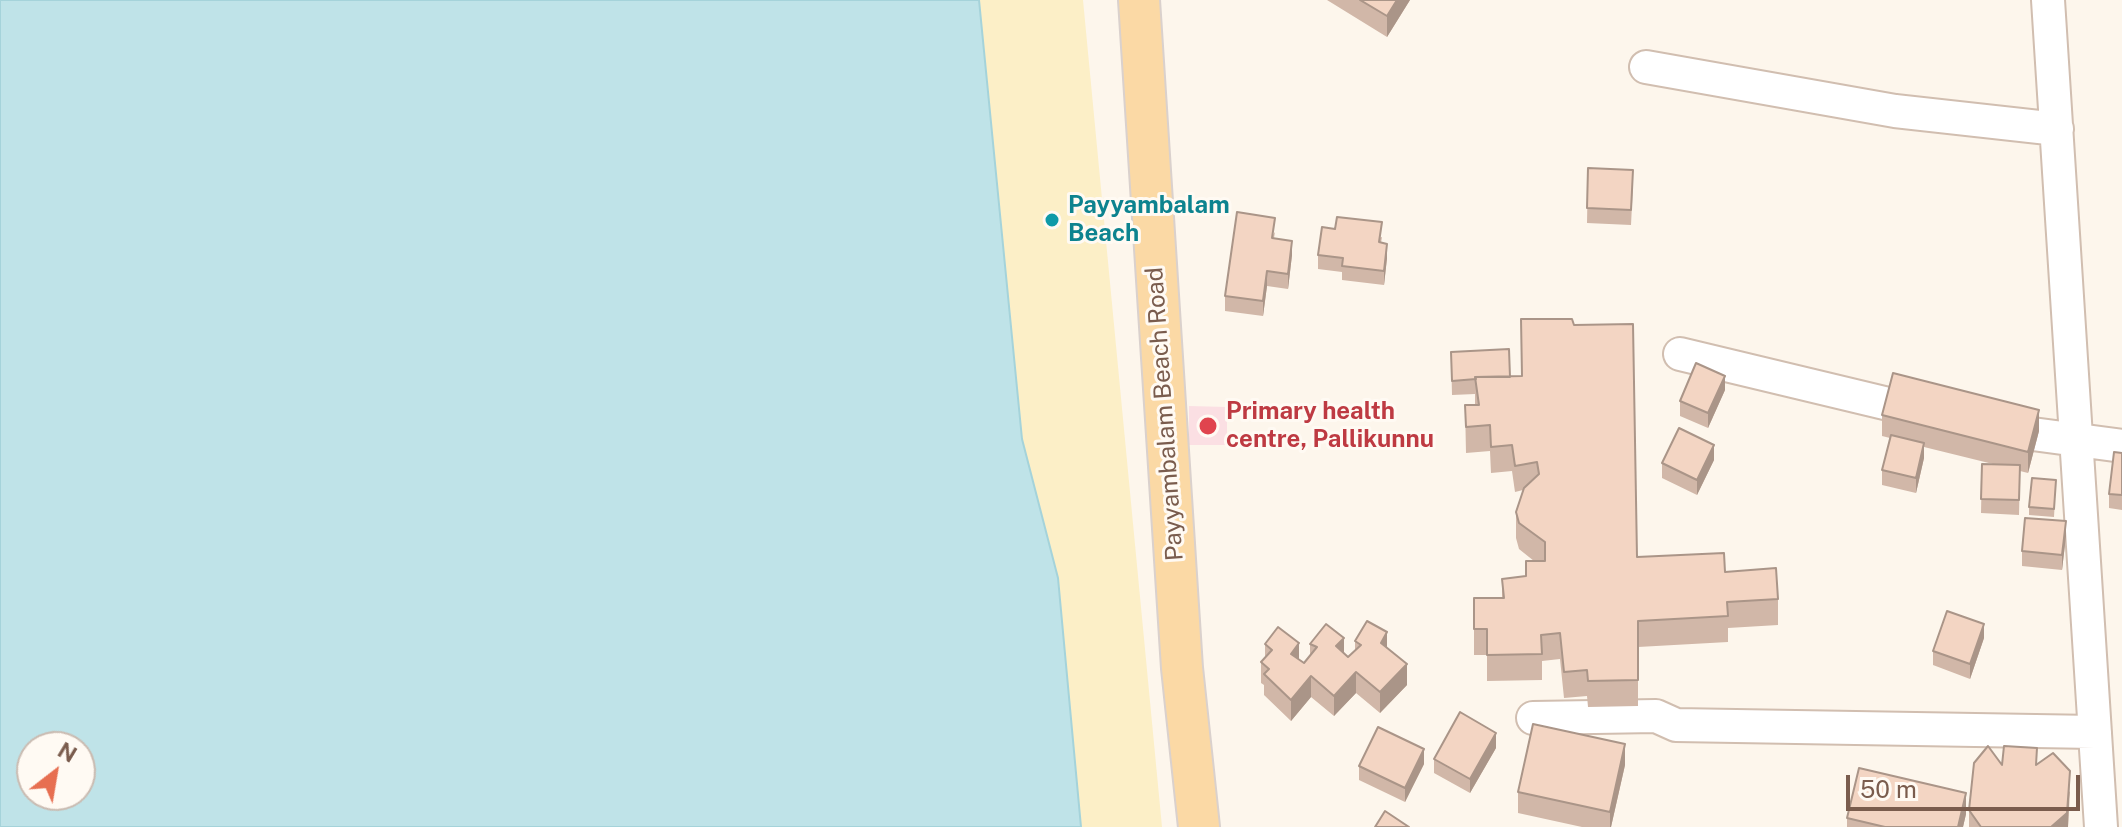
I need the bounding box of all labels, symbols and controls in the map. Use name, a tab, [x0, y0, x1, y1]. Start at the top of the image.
place label: Payyambalam Beach	[1068, 192, 1230, 248]
marker: Payyambalam Beach	[1043, 211, 1061, 229]
street label: Payyambalam Beach Road	[1140, 266, 1190, 562]
place label: Primary health centre, Pallikunnu	[1226, 398, 1434, 454]
marker: Primary health centre, Pallikunnu	[1197, 415, 1219, 437]
north arrow	[16, 731, 96, 811]
text: N	[53, 737, 81, 768]
scale bar	[1850, 759, 2084, 809]
text: 50 m	[1860, 775, 1917, 803]

